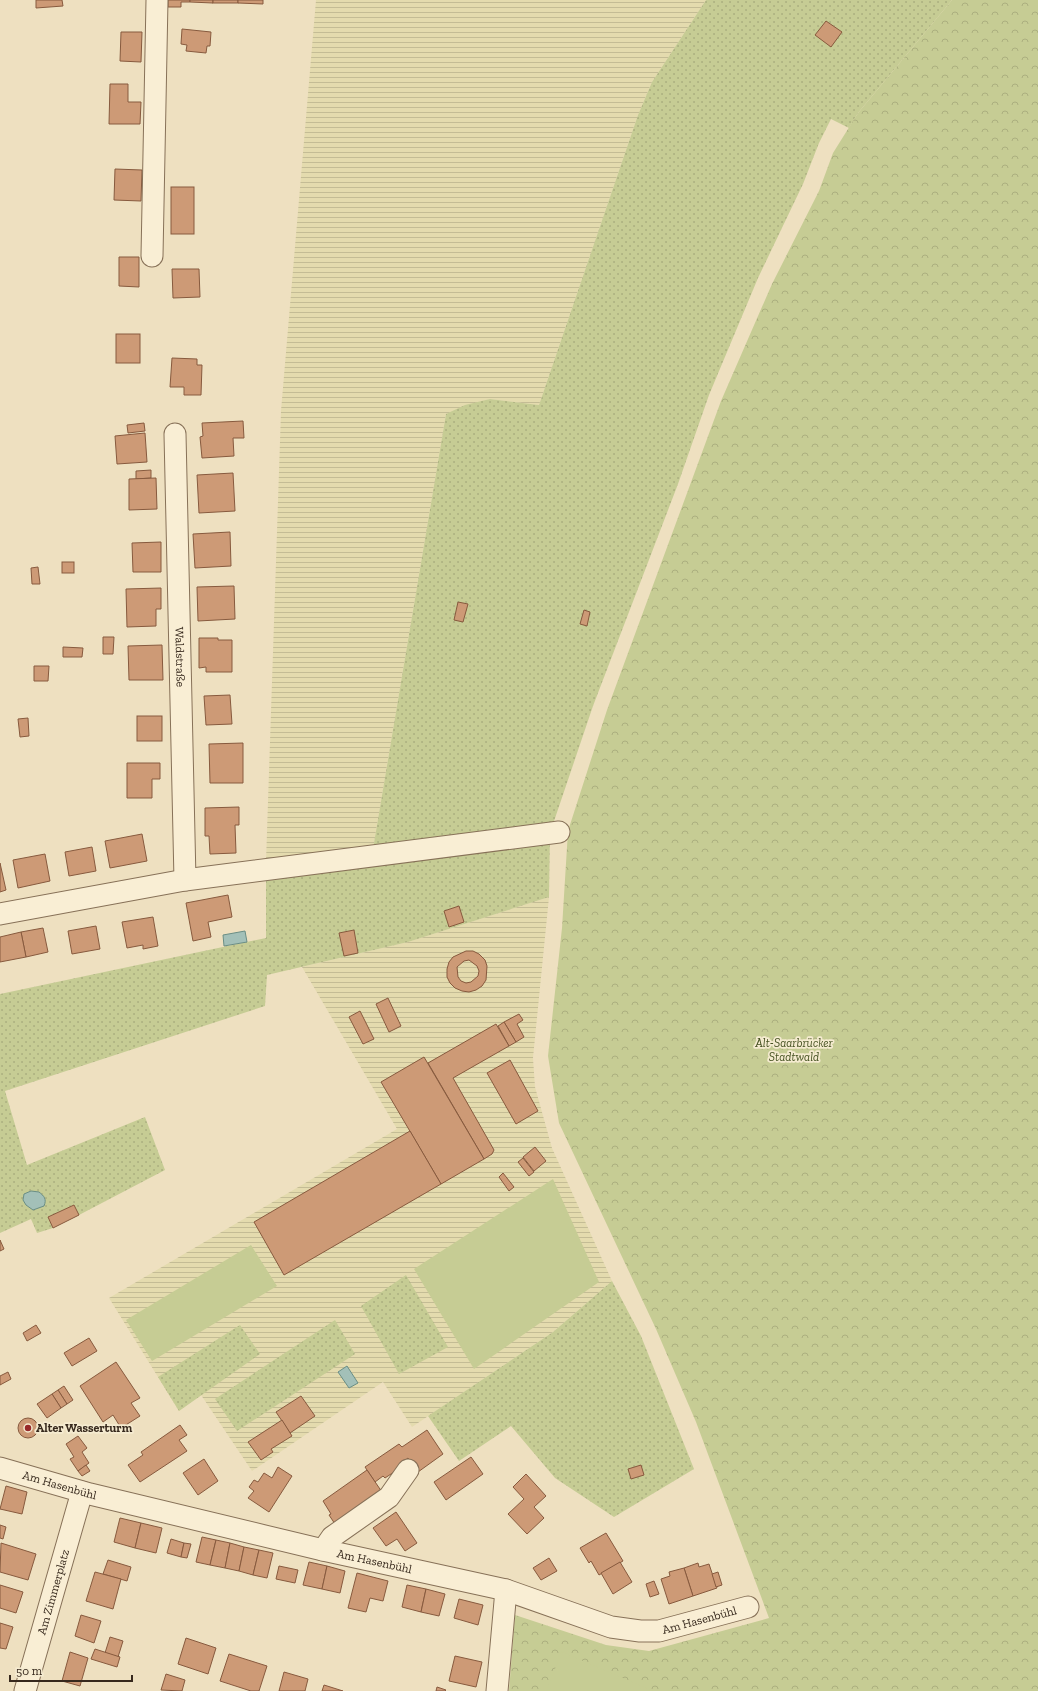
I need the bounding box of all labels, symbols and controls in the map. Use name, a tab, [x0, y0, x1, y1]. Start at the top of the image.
street label: Waldstraße	[172, 627, 188, 688]
park label: Alt-Saarbrücker Stadtwald	[754, 1036, 834, 1064]
place label: Alter Wasserturm	[36, 1421, 133, 1435]
marker: Alter Wasserturm	[23, 1423, 33, 1433]
street label: Am Hasenbühl	[21, 1468, 98, 1502]
street label: Am Hasenbühl	[336, 1546, 413, 1576]
street label: Am Zimmerplatz	[34, 1547, 72, 1636]
street label: Am Hasenbühl	[661, 1603, 738, 1637]
scale bar	[10, 1657, 132, 1683]
text: 50 m	[16, 1664, 43, 1678]

